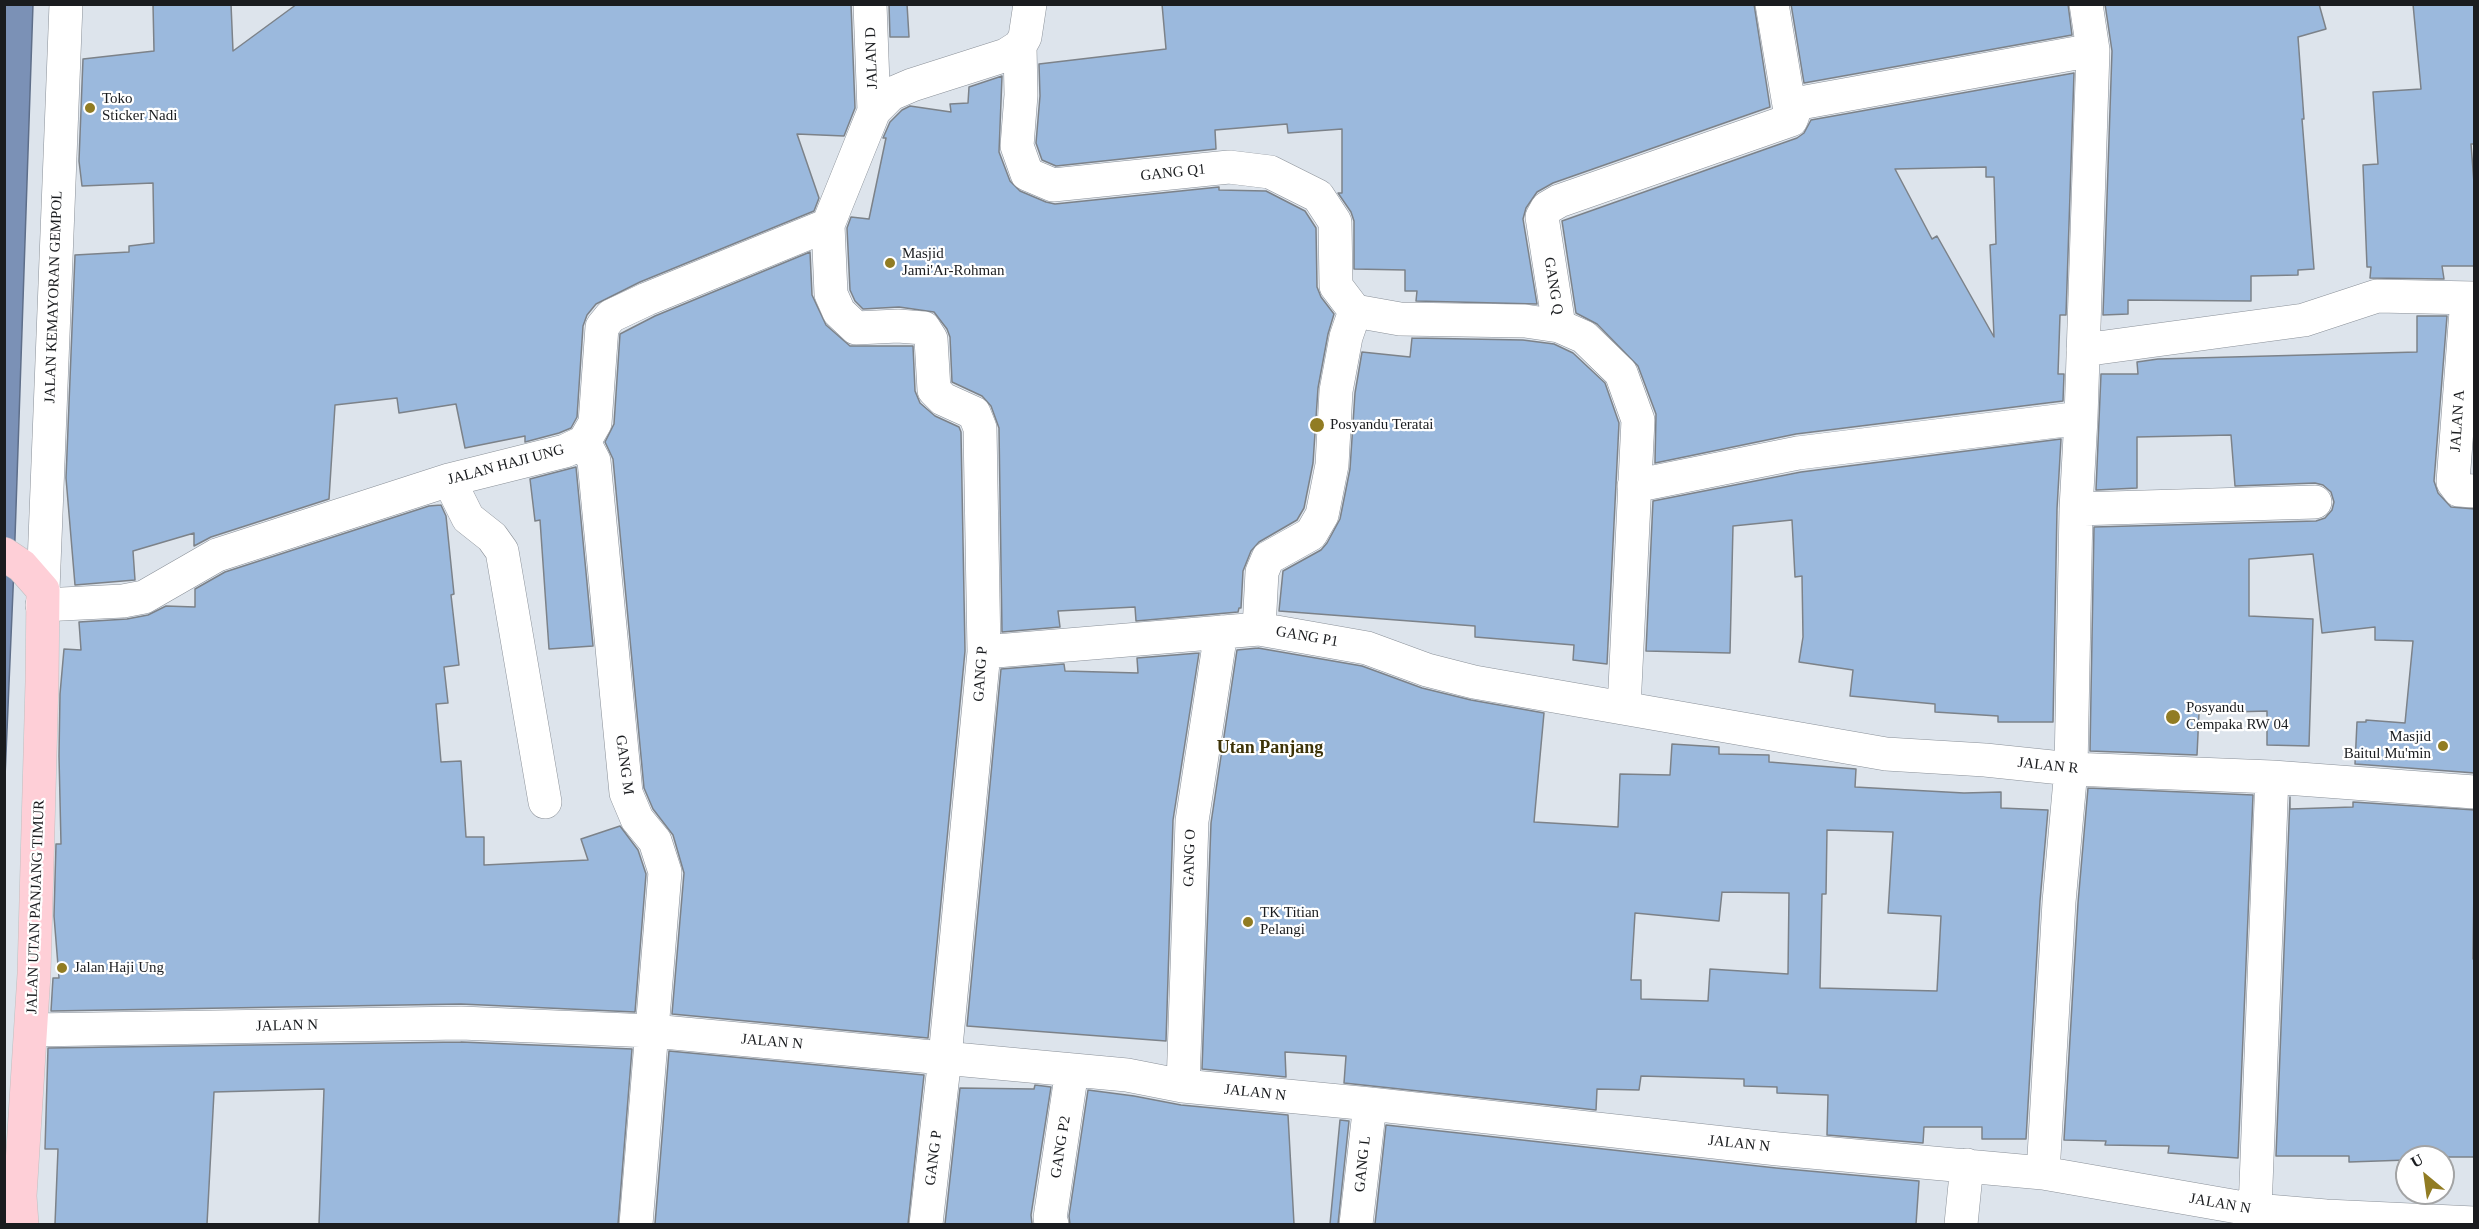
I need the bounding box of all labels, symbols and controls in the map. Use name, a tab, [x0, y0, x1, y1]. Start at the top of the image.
street label: JALAN D	[862, 27, 882, 89]
place label: Toko Sticker Nadi	[102, 90, 177, 125]
marker: Toko Sticker Nadi	[83, 101, 97, 115]
street label: GANG Q1	[1140, 161, 1206, 185]
street label: JALAN KEMAYORAN GEMPOL	[41, 190, 67, 404]
place label: Masjid Jami'Ar-Rohman	[902, 245, 1004, 280]
marker: Masjid Jami'Ar-Rohman	[883, 256, 897, 270]
street label: GANG Q	[1540, 256, 1566, 316]
street label: JALAN A	[2447, 389, 2469, 453]
marker: Posyandu Teratai	[1308, 416, 1326, 434]
place label: Posyandu Teratai	[1330, 416, 1434, 434]
street label: JALAN HAJI UNG	[446, 441, 566, 489]
street label: GANG P1	[1274, 623, 1340, 651]
street label: GANG P	[970, 646, 992, 702]
place label: Posyandu Cempaka RW 04	[2186, 699, 2288, 734]
marker: Posyandu Cempaka RW 04	[2164, 708, 2182, 726]
place label: Masjid Baitul Mu'min	[2344, 728, 2431, 763]
street label: GANG M	[611, 734, 637, 796]
district label: Utan Panjang	[1217, 737, 1323, 759]
marker: Masjid Baitul Mu'min	[2436, 739, 2450, 753]
street label: JALAN R	[2017, 754, 2079, 778]
street label: JALAN UTAN PANJANG TIMUR	[23, 799, 49, 1015]
street label: GANG O	[1180, 829, 1200, 887]
place label: TK Titian Pelangi	[1260, 904, 1319, 939]
marker: TK Titian Pelangi	[1241, 915, 1255, 929]
place label: Jalan Haji Ung	[74, 959, 164, 977]
marker: Jalan Haji Ung	[55, 961, 69, 975]
street label: JALAN N	[256, 1016, 318, 1036]
street label: JALAN N	[740, 1030, 804, 1054]
street label: JALAN N	[1223, 1081, 1287, 1105]
street label: GANG P2	[1047, 1115, 1075, 1179]
street label: GANG P	[922, 1129, 946, 1187]
street label: JALAN N	[1707, 1132, 1771, 1156]
street label: GANG L	[1351, 1135, 1375, 1193]
north arrow	[2395, 1145, 2455, 1205]
text: U	[2408, 1150, 2426, 1171]
street label: JALAN N	[2188, 1190, 2252, 1218]

